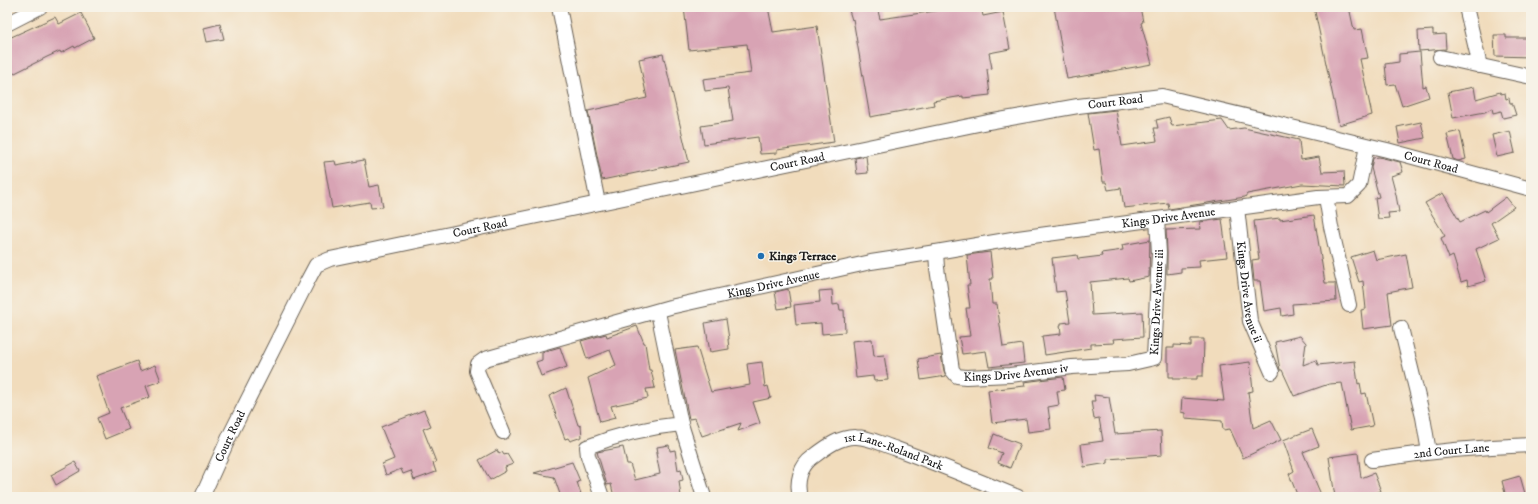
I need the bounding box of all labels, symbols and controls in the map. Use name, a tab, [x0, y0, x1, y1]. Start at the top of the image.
street label: Court Road	[1087, 91, 1144, 112]
street label: Court Road	[1402, 147, 1460, 176]
street label: Court Road	[769, 149, 826, 175]
street label: Kings Drive Avenue	[1121, 204, 1216, 231]
street label: Court Road	[451, 215, 509, 241]
street label: Kings Drive Avenue ii	[1233, 240, 1266, 345]
place label: Kings Terrace	[769, 249, 836, 264]
street label: Kings Drive Avenue iii	[1147, 249, 1167, 356]
marker: Kings Terrace	[756, 251, 766, 261]
street label: Kings Drive Avenue	[726, 266, 821, 301]
street label: Kings Drive Avenue iv	[963, 360, 1070, 385]
street label: Court Road	[211, 408, 249, 464]
street label: 1st Lane-Roland Park	[842, 429, 945, 474]
street label: 2nd Court Lane	[1413, 440, 1490, 462]

